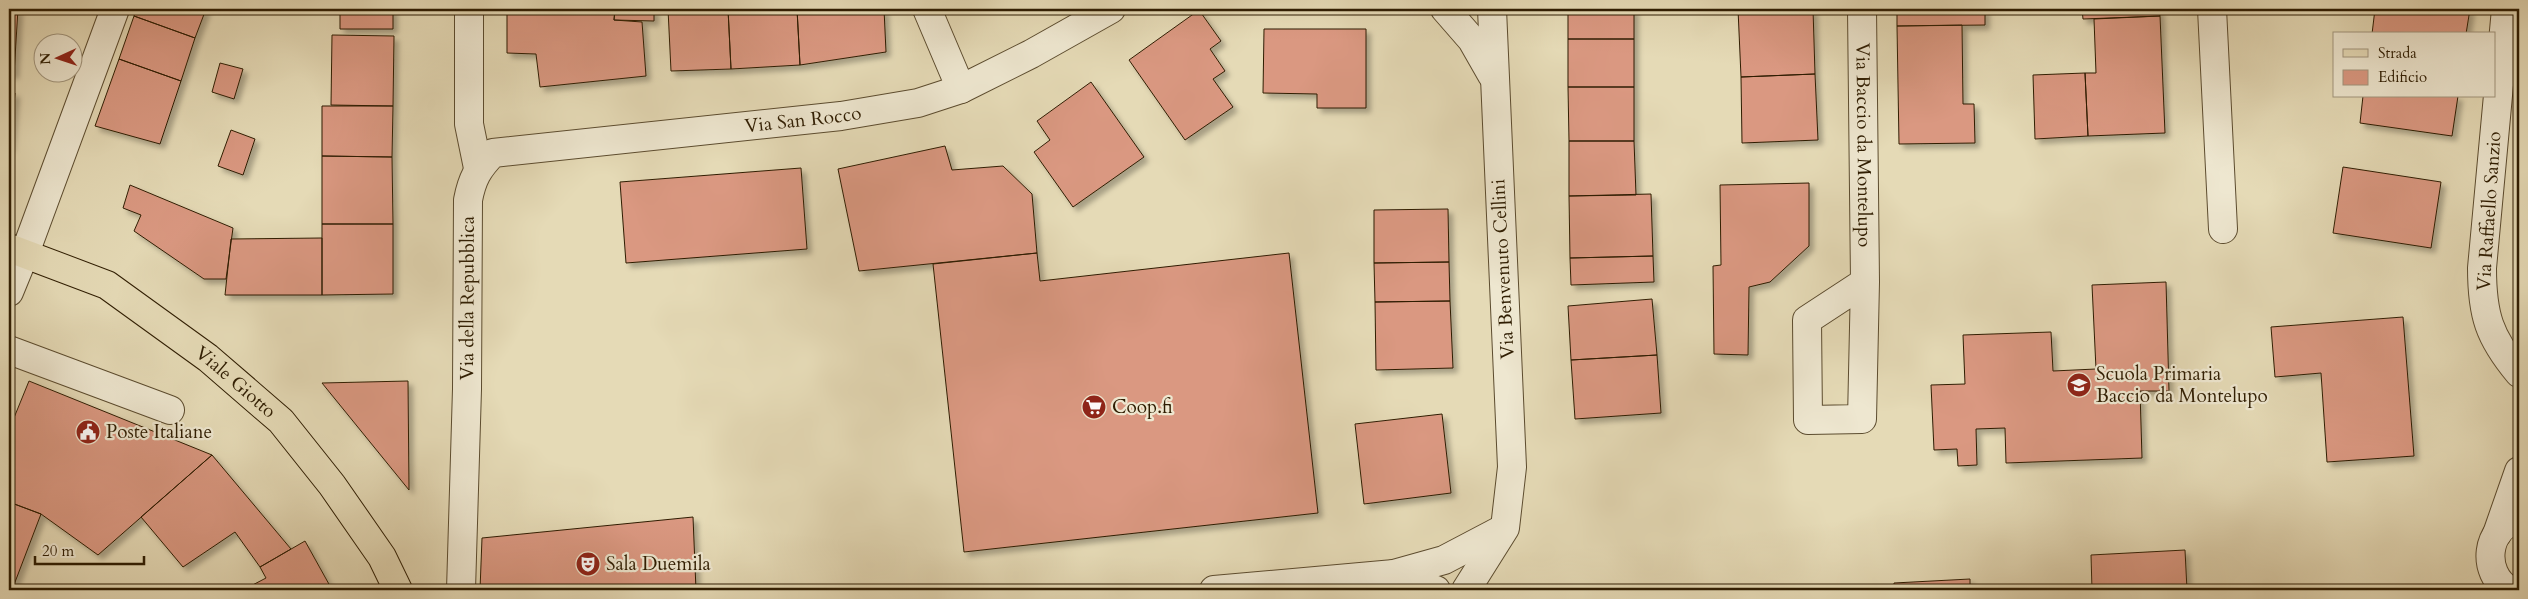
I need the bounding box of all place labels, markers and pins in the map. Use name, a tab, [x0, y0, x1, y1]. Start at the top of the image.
place label: Scuola Primaria Baccio da Montelupo	[2096, 361, 2268, 409]
school or university icon: Scuola Primaria Baccio da Montelupo	[2066, 372, 2092, 398]
supermarket icon: Coop.fi	[1081, 394, 1107, 420]
place label: Coop.fi	[1112, 394, 1173, 420]
public building icon: Poste Italiane	[75, 419, 101, 445]
place label: Poste Italiane	[106, 419, 212, 445]
theatre icon: Sala Duemila	[575, 551, 601, 577]
place label: Sala Duemila	[606, 551, 711, 577]

